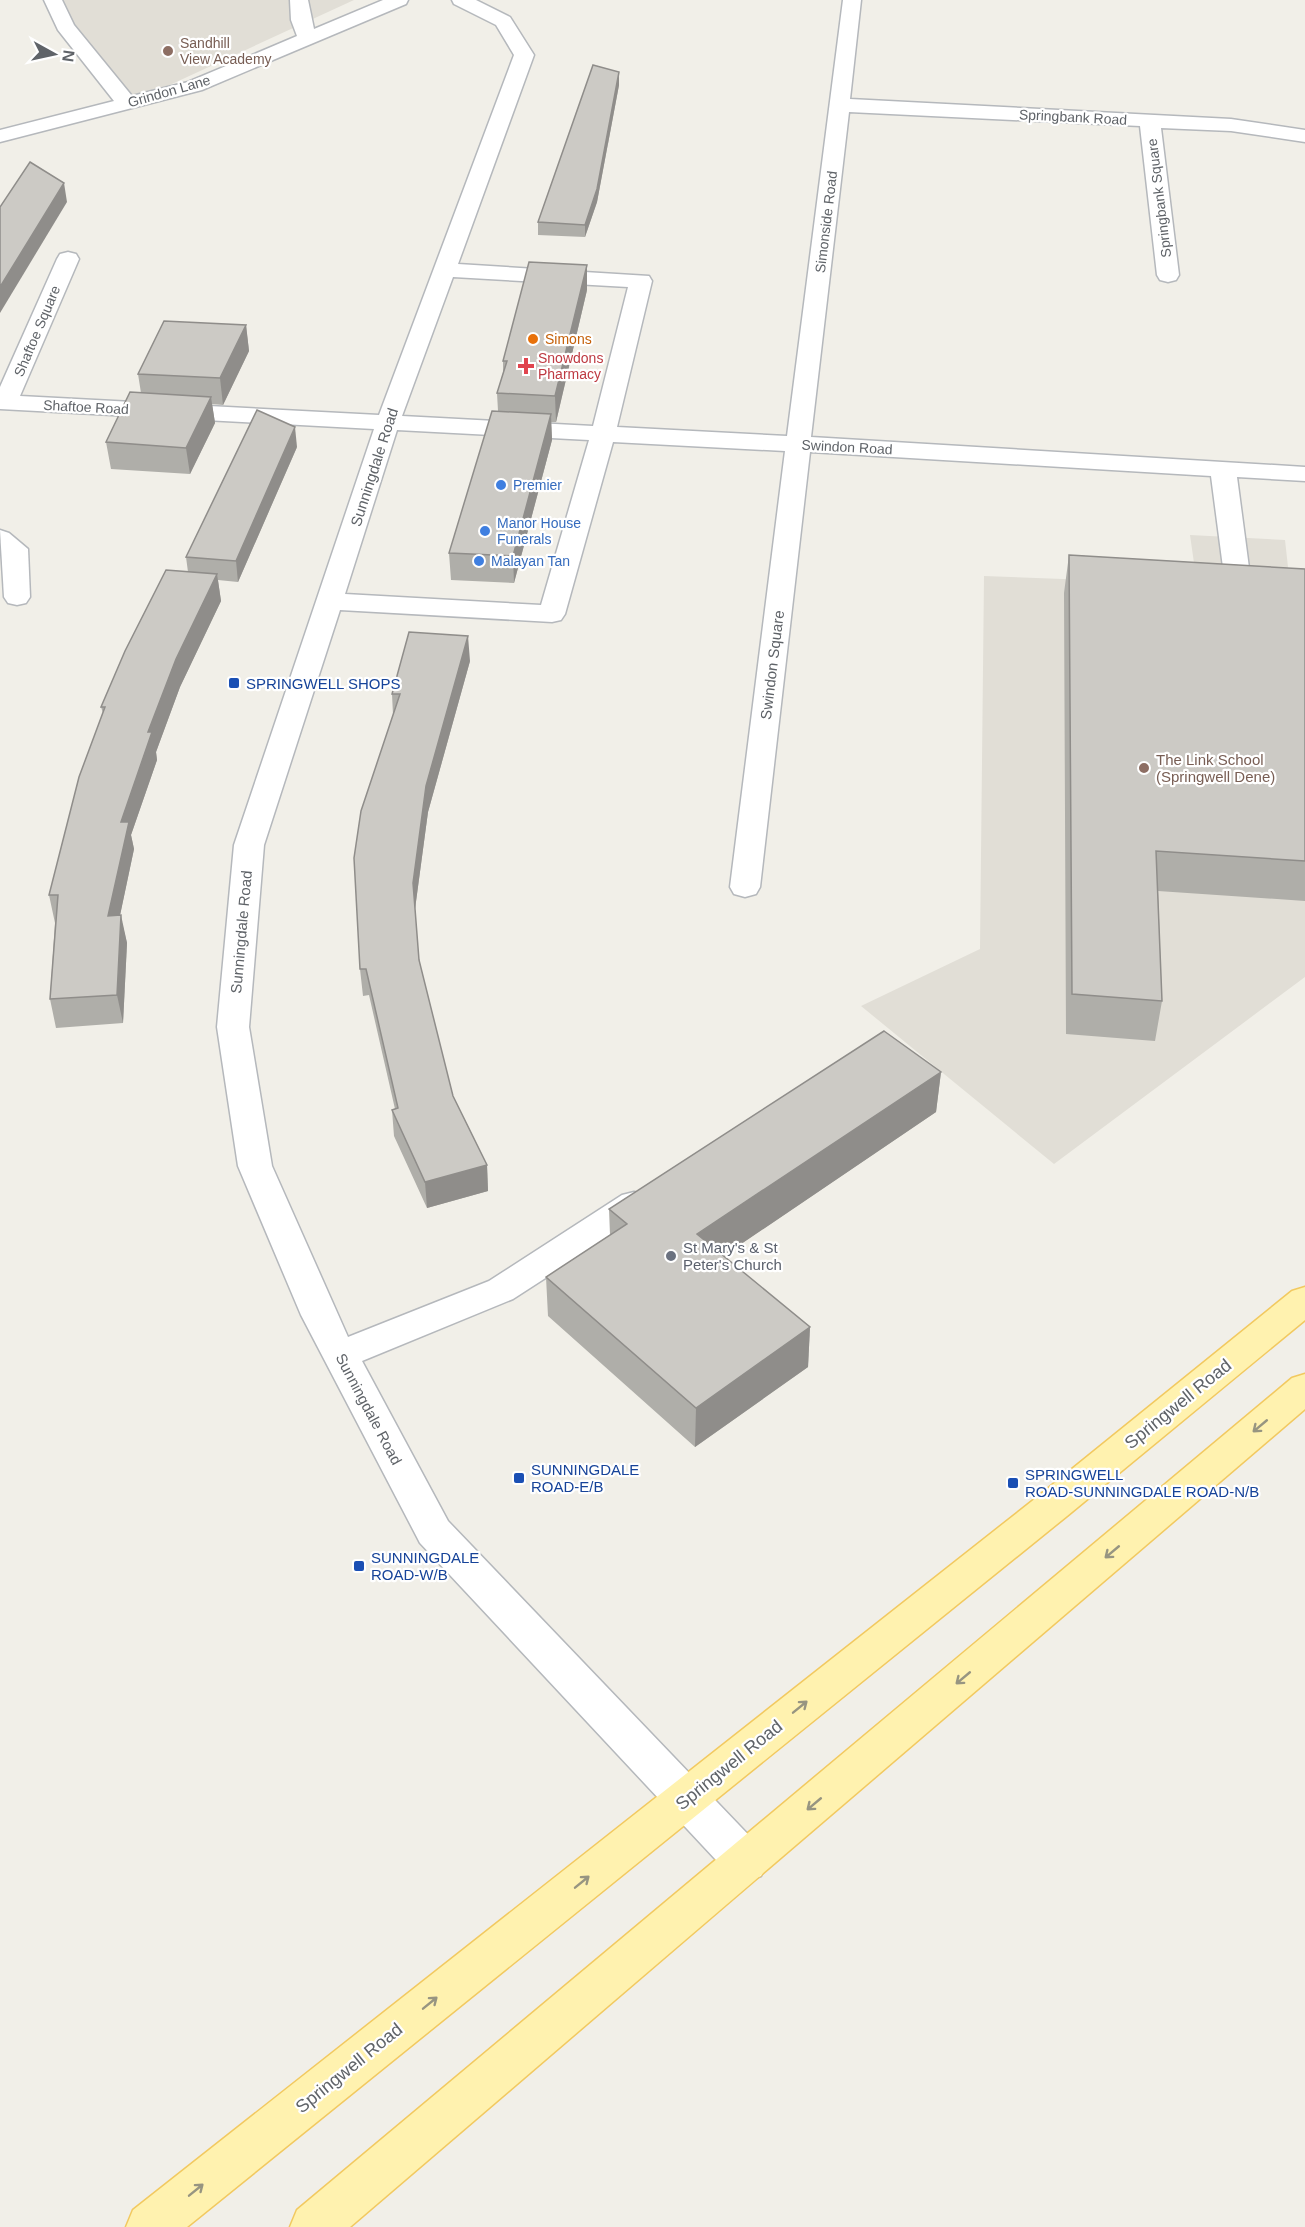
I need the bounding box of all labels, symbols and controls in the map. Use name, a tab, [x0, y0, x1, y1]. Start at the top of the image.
north arrow	[24, 24, 84, 84]
place label: Sandhill View Academy	[180, 35, 272, 67]
marker: Sandhill View Academy	[161, 44, 175, 58]
text: N	[59, 49, 78, 63]
street label: Grindon Lane	[126, 72, 212, 110]
street label: Springbank Road	[1019, 106, 1127, 128]
street label: Springbank Square	[1144, 137, 1174, 258]
street label: Simonside Road	[812, 170, 840, 274]
street label: Shaftoe Square	[11, 283, 63, 379]
place label: Simons	[545, 331, 592, 347]
marker: Simons	[526, 332, 540, 346]
place label: Snowdons Pharmacy	[538, 350, 603, 382]
marker: Snowdons Pharmacy	[519, 359, 533, 373]
street label: Shaftoe Road	[43, 397, 129, 417]
street label: Sunningdale Road	[347, 406, 401, 528]
street label: Swindon Road	[801, 437, 893, 457]
place label: Premier	[513, 477, 562, 493]
marker: Premier	[494, 478, 508, 492]
place label: Manor House Funerals	[497, 515, 581, 547]
marker: Manor House Funerals	[478, 524, 492, 538]
place label: Malayan Tan	[491, 553, 570, 569]
marker: Malayan Tan	[472, 554, 486, 568]
street label: Swindon Square	[757, 609, 787, 721]
place label: SPRINGWELL SHOPS	[246, 675, 400, 692]
marker: SPRINGWELL SHOPS	[227, 676, 241, 690]
place label: The Link School (Springwell Dene)	[1156, 751, 1275, 785]
marker: The Link School (Springwell Dene)	[1137, 761, 1151, 775]
street label: Sunningdale Road	[227, 870, 255, 994]
place label: St Mary's & St Peter's Church	[683, 1239, 782, 1273]
marker: St Mary's & St Peter's Church	[664, 1249, 678, 1263]
street label: Sunningdale Road	[333, 1351, 405, 1467]
street label: Springwell Road	[1121, 1355, 1235, 1453]
one-way arrow	[1253, 1419, 1268, 1433]
place label: SUNNINGDALE ROAD-E/B	[531, 1461, 639, 1495]
place label: SPRINGWELL ROAD-SUNNINGDALE ROAD-N/B	[1025, 1466, 1259, 1500]
marker: SUNNINGDALE ROAD-E/B	[512, 1471, 526, 1485]
marker: SPRINGWELL ROAD-SUNNINGDALE ROAD-N/B	[1006, 1476, 1020, 1490]
one-way arrow	[1105, 1545, 1120, 1559]
place label: SUNNINGDALE ROAD-W/B	[371, 1549, 479, 1583]
marker: SUNNINGDALE ROAD-W/B	[352, 1559, 366, 1573]
one-way arrow	[956, 1671, 971, 1685]
one-way arrow	[792, 1701, 808, 1714]
street label: Springwell Road	[672, 1716, 786, 1814]
one-way arrow	[807, 1797, 822, 1811]
one-way arrow	[574, 1875, 590, 1888]
one-way arrow	[422, 1997, 438, 2010]
street label: Springwell Road	[292, 2019, 406, 2117]
one-way arrow	[187, 2184, 203, 2197]

